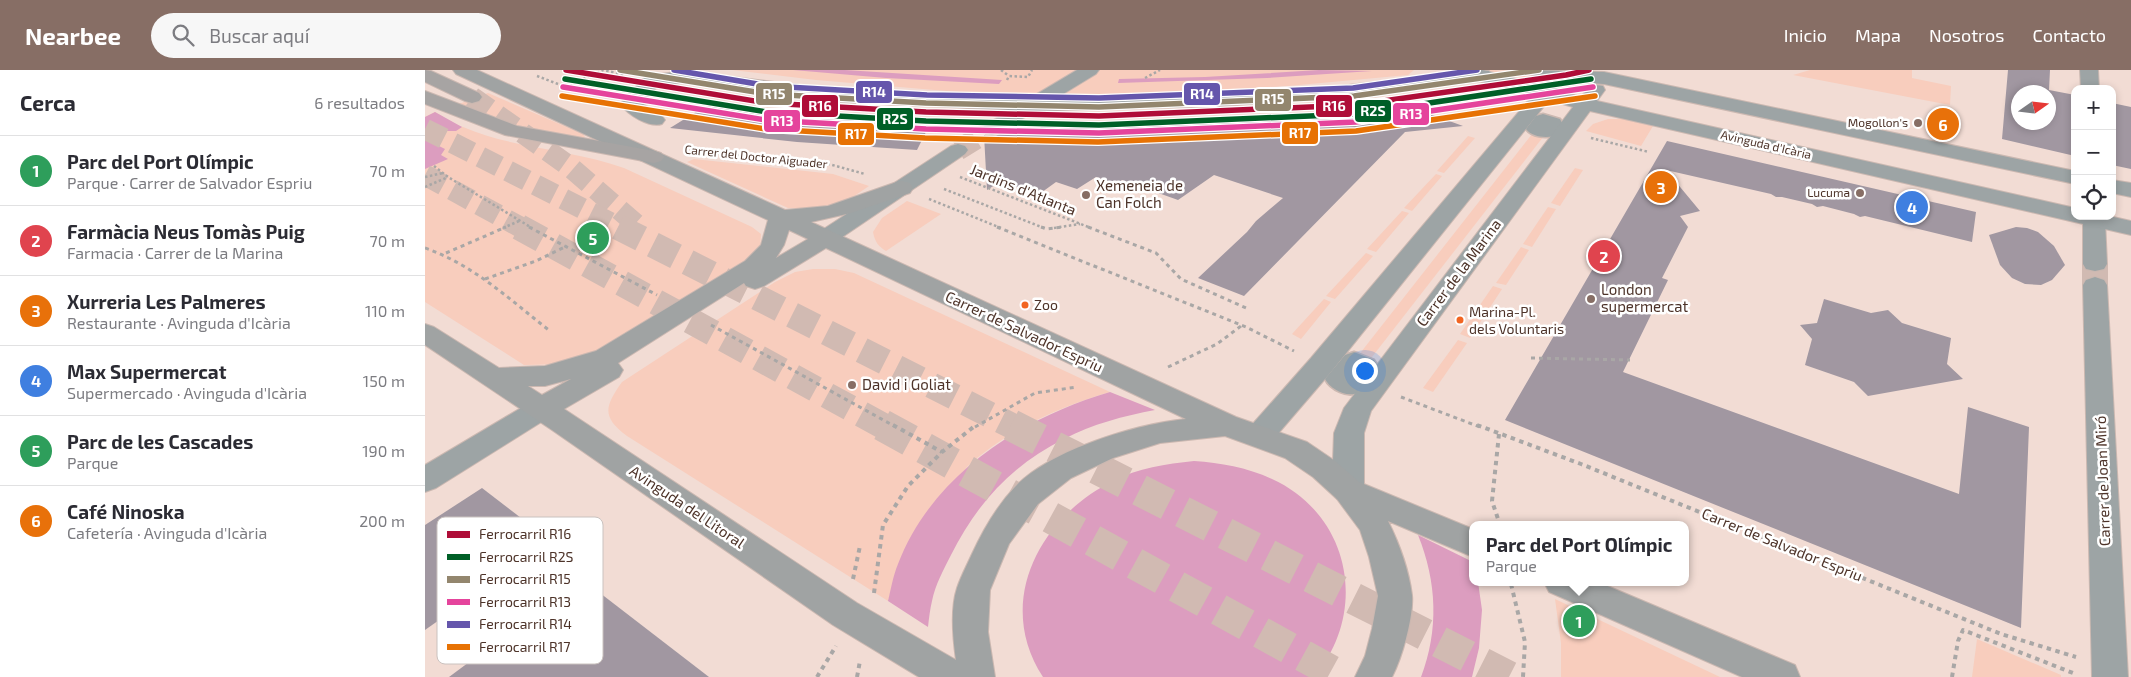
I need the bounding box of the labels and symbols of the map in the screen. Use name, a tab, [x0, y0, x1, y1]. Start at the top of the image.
line badge: R14	[855, 80, 893, 104]
line badge: R15	[755, 82, 793, 106]
line badge: R14	[1183, 82, 1221, 106]
text: R14	[862, 83, 886, 100]
text: R15	[763, 85, 786, 102]
text: R14	[1190, 85, 1214, 102]
north arrow	[2011, 85, 2056, 130]
line badge: R15	[1254, 88, 1292, 112]
text: R15	[1262, 90, 1285, 107]
line badge: R16	[801, 94, 839, 118]
line badge: R16	[1315, 94, 1353, 118]
text: R16	[808, 97, 832, 114]
text: R16	[1322, 97, 1346, 114]
line badge: R2S	[1354, 99, 1392, 123]
text: R2S	[1360, 102, 1386, 119]
line badge: R13	[1392, 102, 1430, 126]
text: R13	[1399, 105, 1423, 122]
pin: 6	[1927, 105, 1959, 143]
line badge: R2S	[876, 107, 914, 131]
line badge: R13	[763, 109, 801, 133]
text: R2S	[882, 110, 908, 127]
text: R13	[770, 112, 794, 129]
place label: Mogollon's	[1848, 115, 1908, 129]
marker: Mogollon's	[1912, 117, 1924, 129]
line badge: R17	[1281, 121, 1319, 145]
line badge: R17	[837, 122, 875, 146]
text: R17	[1289, 124, 1312, 141]
text: R17	[845, 125, 868, 142]
street label: Avinguda d'Icària	[1720, 127, 1813, 161]
street label: Carrer del Doctor Aiguader	[684, 142, 828, 170]
street label: Jardins d'Atlanta	[968, 160, 1079, 219]
pin: 3	[1645, 168, 1677, 206]
place label: Xemeneia de Can Folch	[1096, 176, 1183, 211]
place label: Lucuma	[1807, 185, 1850, 199]
marker: Lucuma	[1854, 187, 1866, 199]
pin: 4	[1896, 188, 1928, 226]
marker: Xemeneia de Can Folch	[1080, 189, 1092, 201]
street label: Carrer de la Marina	[1412, 215, 1504, 330]
pin: 5	[577, 219, 609, 257]
pin: 2	[1588, 237, 1620, 275]
place label: London supermercat	[1601, 280, 1689, 315]
street label: Carrer de Salvador Espriu	[943, 287, 1106, 376]
marker: London supermercat	[1585, 293, 1597, 305]
place label: Zoo	[1034, 296, 1058, 313]
marker: Zoo	[1020, 300, 1030, 310]
place label: Marina-Pl. dels Voluntaris	[1469, 303, 1564, 337]
marker: Marina-Pl. dels Voluntaris	[1455, 315, 1465, 325]
your location	[1352, 358, 1378, 384]
place label: David i Goliat	[862, 375, 951, 393]
marker: David i Goliat	[846, 379, 858, 391]
street label: Carrer de Joan Miró	[2091, 415, 2113, 547]
street label: Avinguda del Litoral	[627, 461, 749, 552]
street label: Carrer de Salvador Espriu	[1699, 504, 1865, 585]
legend	[437, 517, 603, 664]
text: Ferrocarril R16	[479, 525, 571, 542]
text: Ferrocarril R2S	[479, 548, 574, 565]
text: Ferrocarril R15	[479, 570, 571, 587]
text: Ferrocarril R13	[479, 593, 571, 610]
pin: 1	[1563, 602, 1595, 640]
text: Ferrocarril R14	[479, 615, 572, 632]
text: Ferrocarril R17	[479, 638, 570, 655]

